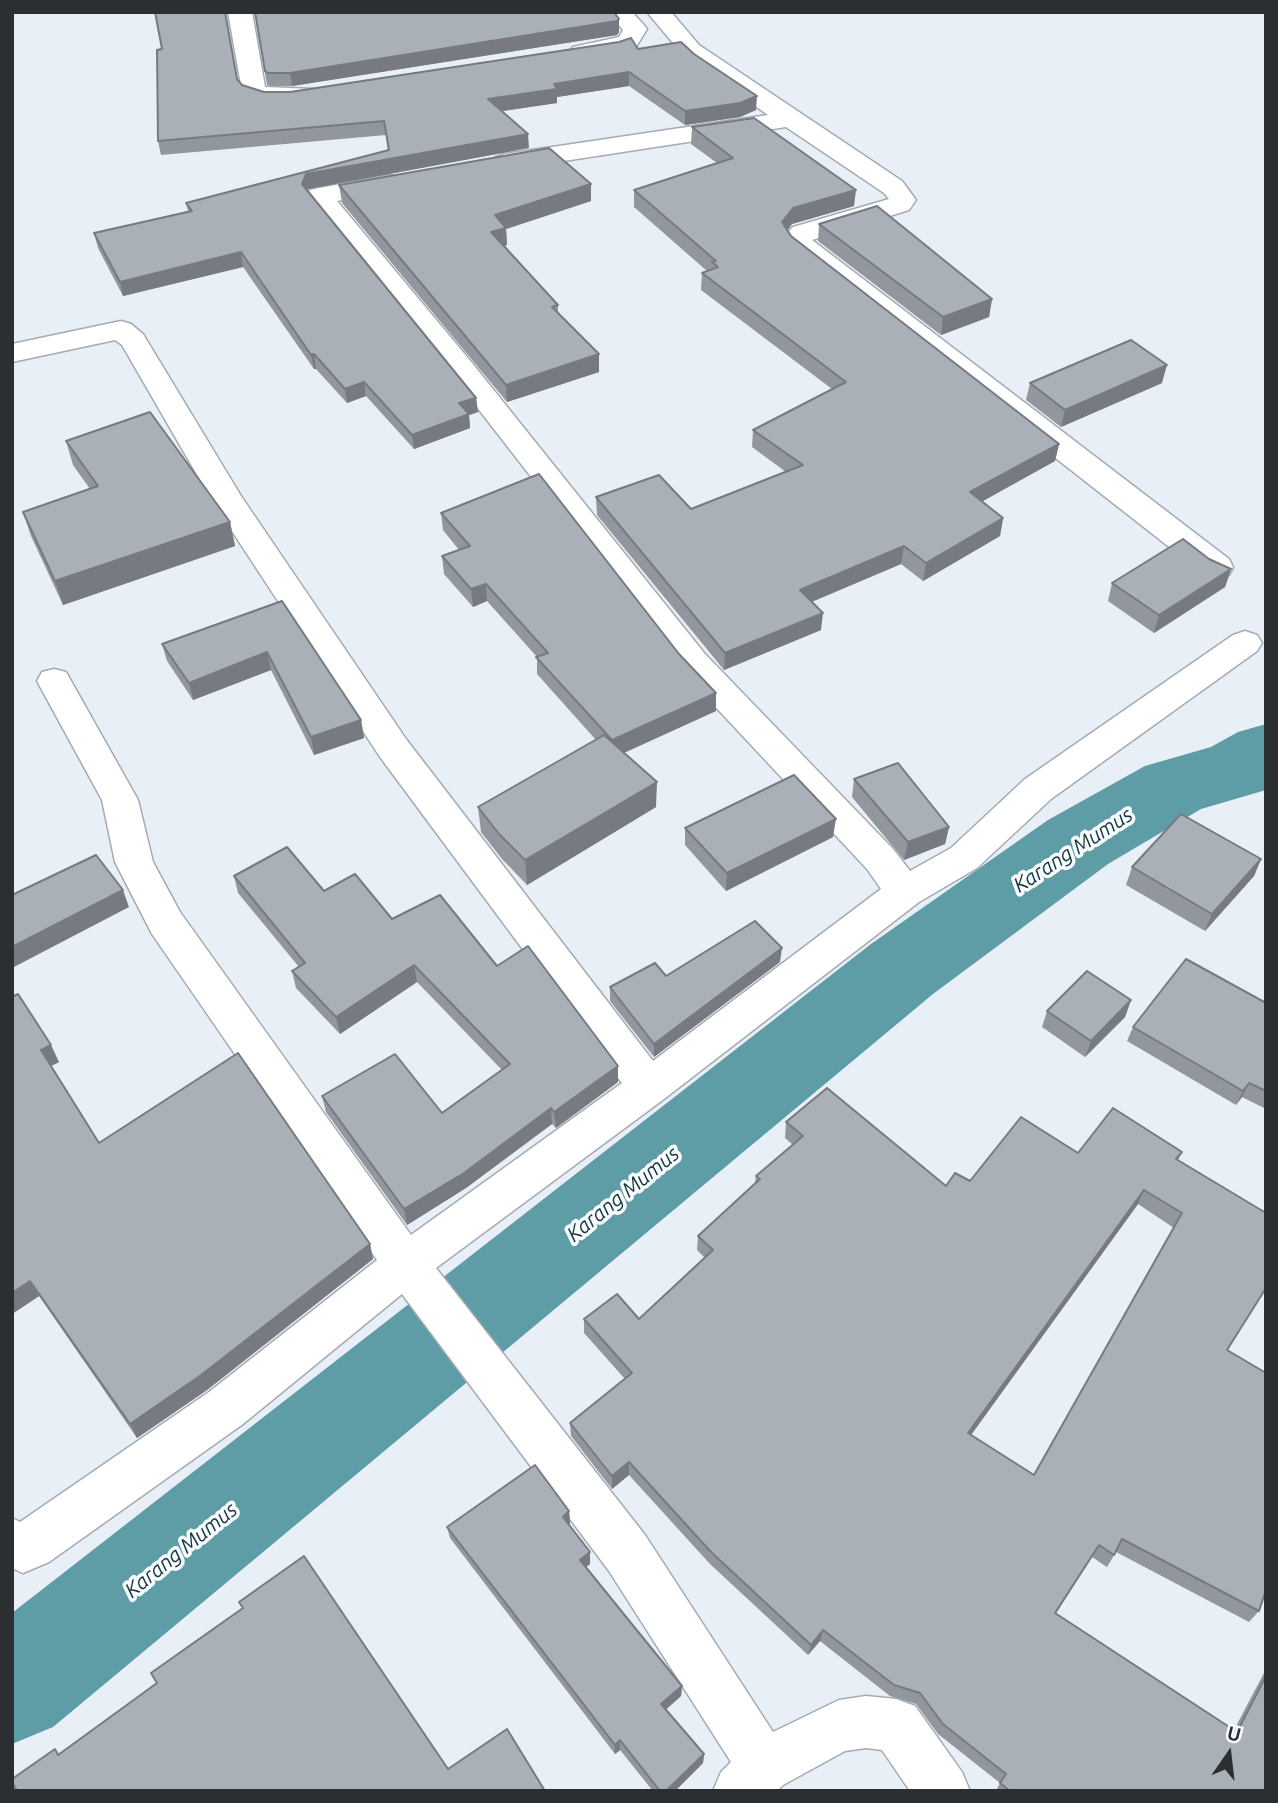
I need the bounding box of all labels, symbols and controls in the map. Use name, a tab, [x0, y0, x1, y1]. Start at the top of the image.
water label: Karang Mumus	[1008, 802, 1138, 898]
water label: Karang Mumus	[562, 1141, 684, 1247]
water label: Karang Mumus	[120, 1497, 242, 1603]
north arrow	[1194, 1719, 1264, 1789]
text: U	[1225, 1721, 1243, 1746]

